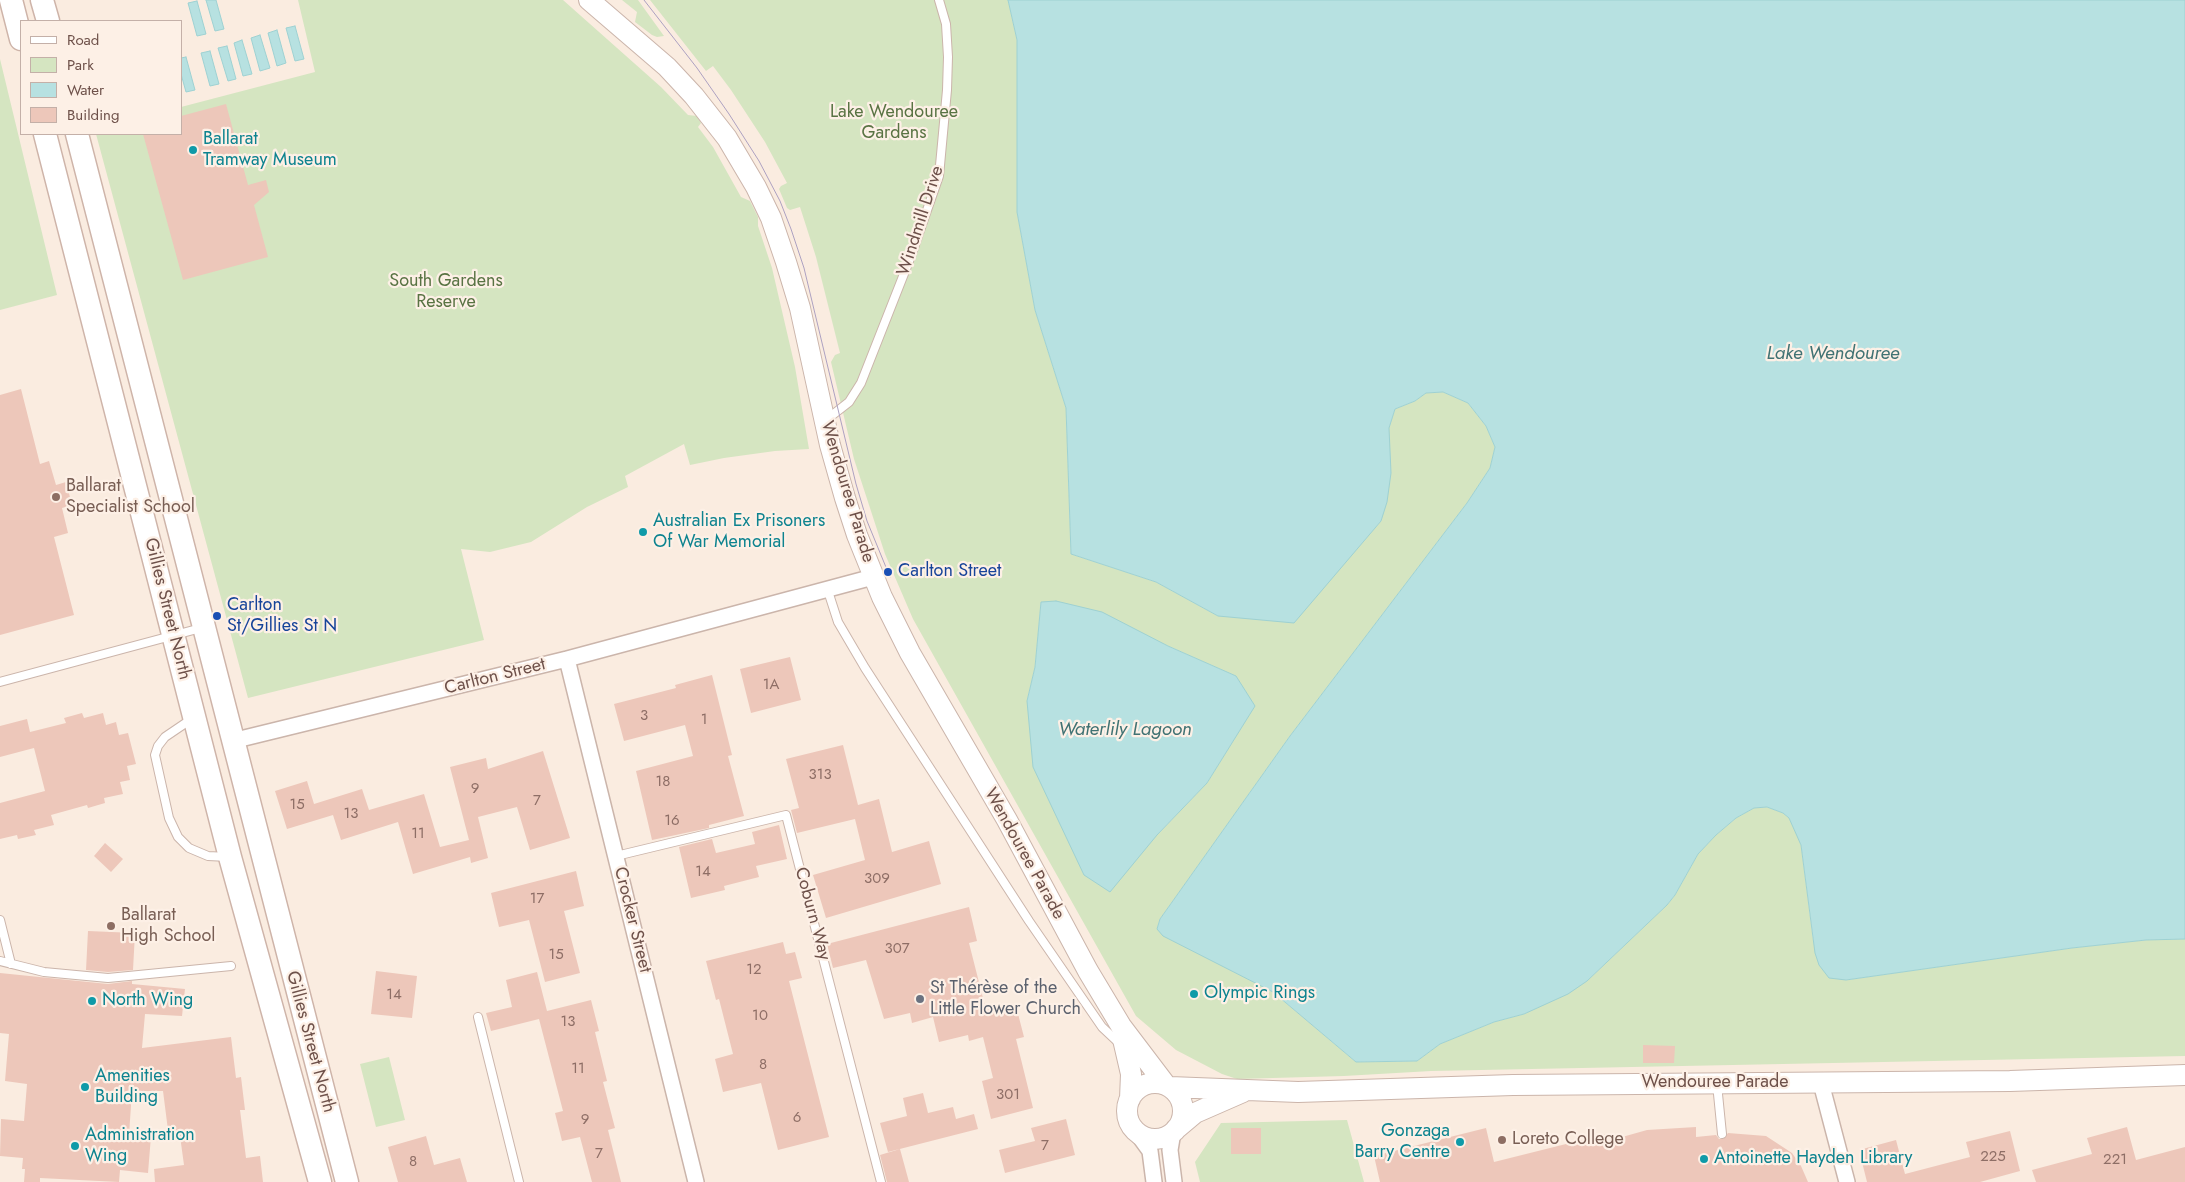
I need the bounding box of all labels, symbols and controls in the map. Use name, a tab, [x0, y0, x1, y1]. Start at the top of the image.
legend	[20, 20, 182, 135]
text: Road	[67, 29, 99, 51]
text: Park	[67, 54, 94, 76]
text: Water	[67, 79, 104, 101]
park label: Lake Wendouree Gardens	[830, 102, 958, 144]
text: Building	[67, 104, 119, 126]
place label: Ballarat Tramway Museum	[203, 129, 337, 172]
marker: Ballarat Tramway Museum	[187, 144, 199, 156]
street label: Windmill Drive	[893, 163, 949, 279]
park label: South Gardens Reserve	[389, 271, 503, 314]
water label: Lake Wendouree	[1766, 343, 1900, 365]
street label: Wendouree Parade	[815, 419, 879, 565]
place label: Ballarat Specialist School	[66, 476, 195, 518]
marker: Ballarat Specialist School	[50, 491, 62, 503]
place label: Australian Ex Prisoners Of War Memorial	[653, 511, 825, 554]
marker: Australian Ex Prisoners Of War Memorial	[637, 526, 649, 538]
street label: Gillies Street North	[139, 536, 195, 682]
place label: Carlton Street	[898, 561, 1001, 583]
marker: Carlton Street	[882, 566, 894, 578]
place label: Carlton St/Gillies St N	[227, 595, 337, 638]
marker: Carlton St/Gillies St N	[211, 610, 223, 622]
street label: Carlton Street	[442, 654, 548, 700]
house number: 1A	[763, 676, 779, 694]
house number: 3	[640, 707, 648, 725]
house number: 1	[701, 711, 707, 729]
water label: Waterlily Lagoon	[1058, 719, 1192, 741]
house number: 313	[808, 766, 832, 784]
house number: 18	[656, 773, 670, 791]
house number: 9	[471, 780, 479, 798]
street label: Wendouree Parade	[979, 785, 1069, 923]
house number: 7	[533, 792, 541, 810]
house number: 15	[289, 796, 305, 814]
house number: 13	[344, 805, 358, 823]
house number: 16	[664, 812, 680, 830]
house number: 11	[411, 825, 425, 843]
house number: 14	[695, 863, 711, 881]
street label: Crocker Street	[608, 865, 656, 975]
street label: Coburn Way	[789, 865, 835, 963]
house number: 309	[864, 870, 890, 888]
house number: 17	[530, 890, 544, 908]
place label: Ballarat High School	[121, 905, 215, 948]
marker: Ballarat High School	[105, 920, 117, 932]
house number: 307	[884, 940, 910, 958]
house number: 15	[548, 946, 564, 964]
house number: 12	[746, 961, 762, 979]
street label: Gillies Street North	[281, 969, 339, 1115]
place label: St Thérèse of the Little Flower Church	[930, 978, 1081, 1021]
place label: Olympic Rings	[1204, 983, 1315, 1005]
house number: 14	[386, 986, 402, 1004]
marker: Olympic Rings	[1188, 988, 1200, 1000]
place label: North Wing	[102, 990, 193, 1012]
marker: St Thérèse of the Little Flower Church	[914, 993, 926, 1005]
marker: North Wing	[86, 995, 98, 1007]
house number: 10	[752, 1007, 768, 1025]
house number: 13	[561, 1013, 575, 1031]
house number: 8	[759, 1056, 767, 1074]
house number: 11	[571, 1060, 585, 1078]
place label: Amenities Building	[95, 1066, 170, 1108]
street label: Wendouree Parade	[1642, 1072, 1788, 1094]
marker: Amenities Building	[79, 1081, 91, 1093]
house number: 301	[996, 1086, 1020, 1104]
house number: 6	[793, 1109, 801, 1127]
house number: 9	[581, 1111, 589, 1129]
place label: Gonzaga Barry Centre	[1355, 1121, 1450, 1164]
place label: Administration Wing	[85, 1125, 195, 1168]
place label: Loreto College	[1512, 1129, 1624, 1151]
marker: Loreto College	[1496, 1134, 1508, 1146]
marker: Gonzaga Barry Centre	[1454, 1136, 1466, 1148]
house number: 7	[1041, 1137, 1049, 1155]
marker: Administration Wing	[69, 1140, 81, 1152]
house number: 7	[595, 1145, 603, 1163]
place label: Antoinette Hayden Library	[1714, 1148, 1912, 1170]
house number: 225	[1980, 1148, 2006, 1166]
house number: 221	[2103, 1151, 2127, 1169]
house number: 8	[409, 1153, 417, 1171]
marker: Antoinette Hayden Library	[1698, 1153, 1710, 1165]

